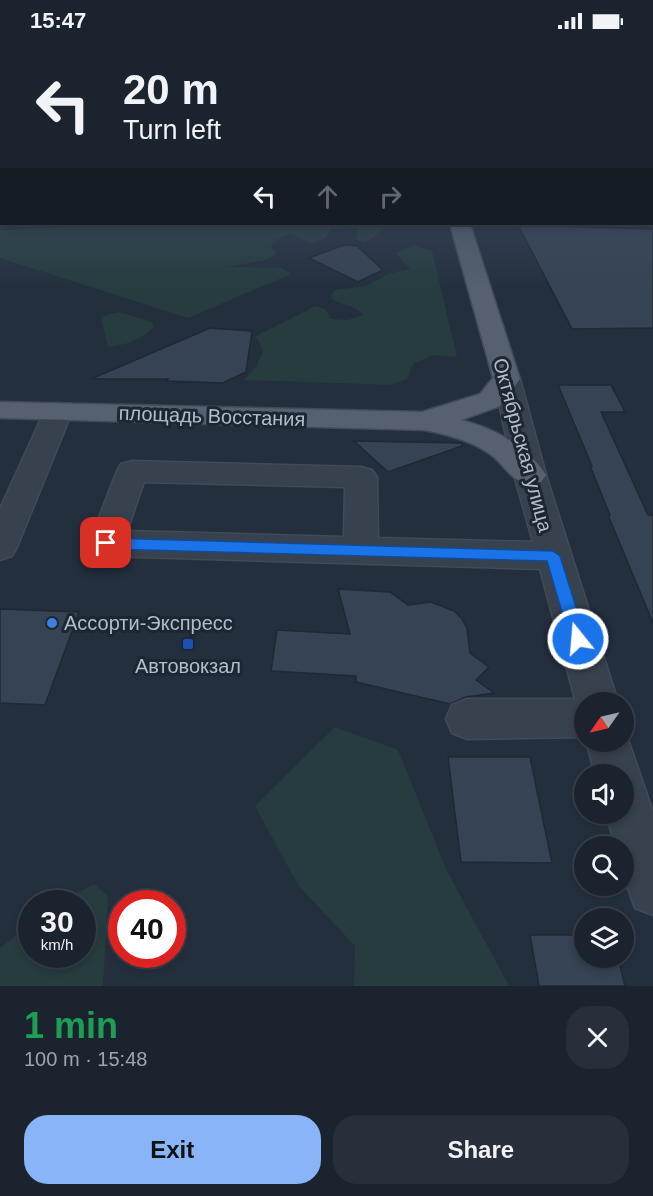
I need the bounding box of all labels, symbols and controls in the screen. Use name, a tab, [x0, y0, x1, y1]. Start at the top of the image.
text: 15:47	[30, 8, 86, 33]
icon: left	[24, 66, 102, 144]
text: 20 m	[123, 66, 219, 113]
text: Turn left	[123, 115, 221, 145]
icon: left	[248, 180, 281, 213]
icon: ahead	[311, 180, 344, 213]
icon: right	[374, 180, 407, 213]
street label: Октябрьская улица	[489, 356, 557, 535]
street label: площадь Восстания	[118, 402, 306, 430]
pin	[80, 517, 131, 568]
icon: arrive	[89, 526, 122, 559]
position arrow	[546, 607, 610, 671]
place label: Ассорти-Экспресс	[64, 612, 233, 634]
marker: Ассорти-Экспресс	[45, 616, 59, 630]
marker: Автовокзал	[181, 637, 195, 651]
place label: Автовокзал	[135, 655, 241, 677]
north arrow	[574, 692, 634, 752]
map controls	[574, 692, 634, 968]
button: sound	[574, 764, 634, 824]
button: search	[574, 836, 634, 896]
speed limit sign: 40	[108, 890, 186, 968]
text: 30	[40, 905, 74, 938]
button: layers	[574, 908, 634, 968]
text: km/h	[41, 936, 73, 953]
text: 1 min	[24, 1005, 118, 1046]
button: close	[566, 1006, 629, 1069]
text: 100 m · 15:48	[24, 1048, 147, 1070]
button: Exit	[24, 1115, 321, 1184]
button: Share	[333, 1115, 629, 1184]

